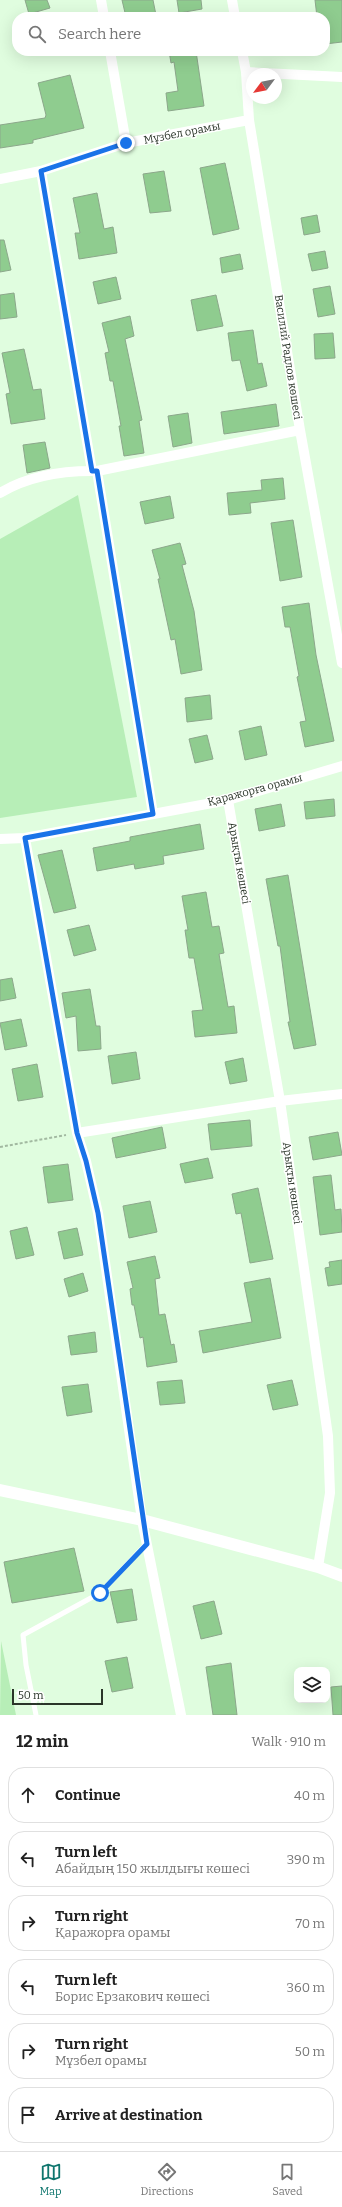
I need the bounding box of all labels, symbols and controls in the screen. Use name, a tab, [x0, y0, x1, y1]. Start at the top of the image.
search box	[12, 12, 330, 56]
icon: search	[26, 23, 48, 45]
text: Search here	[58, 25, 141, 43]
north arrow	[246, 68, 282, 104]
street label: Мұзбел орамы	[143, 119, 222, 147]
route end	[117, 134, 135, 152]
street label: Василий Радлов көшесі	[272, 294, 304, 421]
street label: Қаражорға орамы	[206, 771, 304, 809]
street label: Арықты көшесі	[225, 821, 253, 906]
street label: Арықты көшесі	[280, 1141, 304, 1226]
route start	[91, 1584, 109, 1602]
map controls	[294, 1667, 330, 1703]
button: layers	[294, 1667, 330, 1703]
scale bar	[12, 1687, 103, 1706]
text: 50 m	[18, 1689, 44, 1702]
text: 12 min	[16, 1731, 69, 1752]
text: Walk · 910 m	[251, 1734, 326, 1749]
icon: ahead	[17, 1784, 39, 1806]
text: Continue	[55, 1786, 121, 1804]
text: 40 m	[294, 1788, 325, 1803]
text: Turn left	[55, 1843, 117, 1861]
icon: left	[17, 1848, 39, 1870]
text: 390 m	[287, 1852, 325, 1867]
text: Абайдың 150 жылдығы көшесі	[55, 1861, 250, 1876]
text: Turn right	[55, 1907, 128, 1925]
icon: right	[17, 1912, 39, 1934]
text: 70 m	[295, 1916, 325, 1931]
text: Қаражорға орамы	[55, 1925, 170, 1940]
text: Turn left	[55, 1971, 117, 1989]
icon: left	[17, 1976, 39, 1998]
text: 360 m	[287, 1980, 325, 1995]
text: Борис Ерзакович көшесі	[55, 1989, 210, 2004]
text: Turn right	[55, 2035, 128, 2053]
icon: right	[17, 2040, 39, 2062]
text: 50 m	[295, 2044, 325, 2059]
text: Мұзбел орамы	[55, 2053, 147, 2068]
icon: arrive	[17, 2104, 39, 2126]
text: Arrive at destination	[55, 2106, 202, 2124]
tab: Map	[39, 2161, 62, 2198]
tab: Directions	[141, 2161, 193, 2198]
tab: Saved	[272, 2161, 303, 2198]

